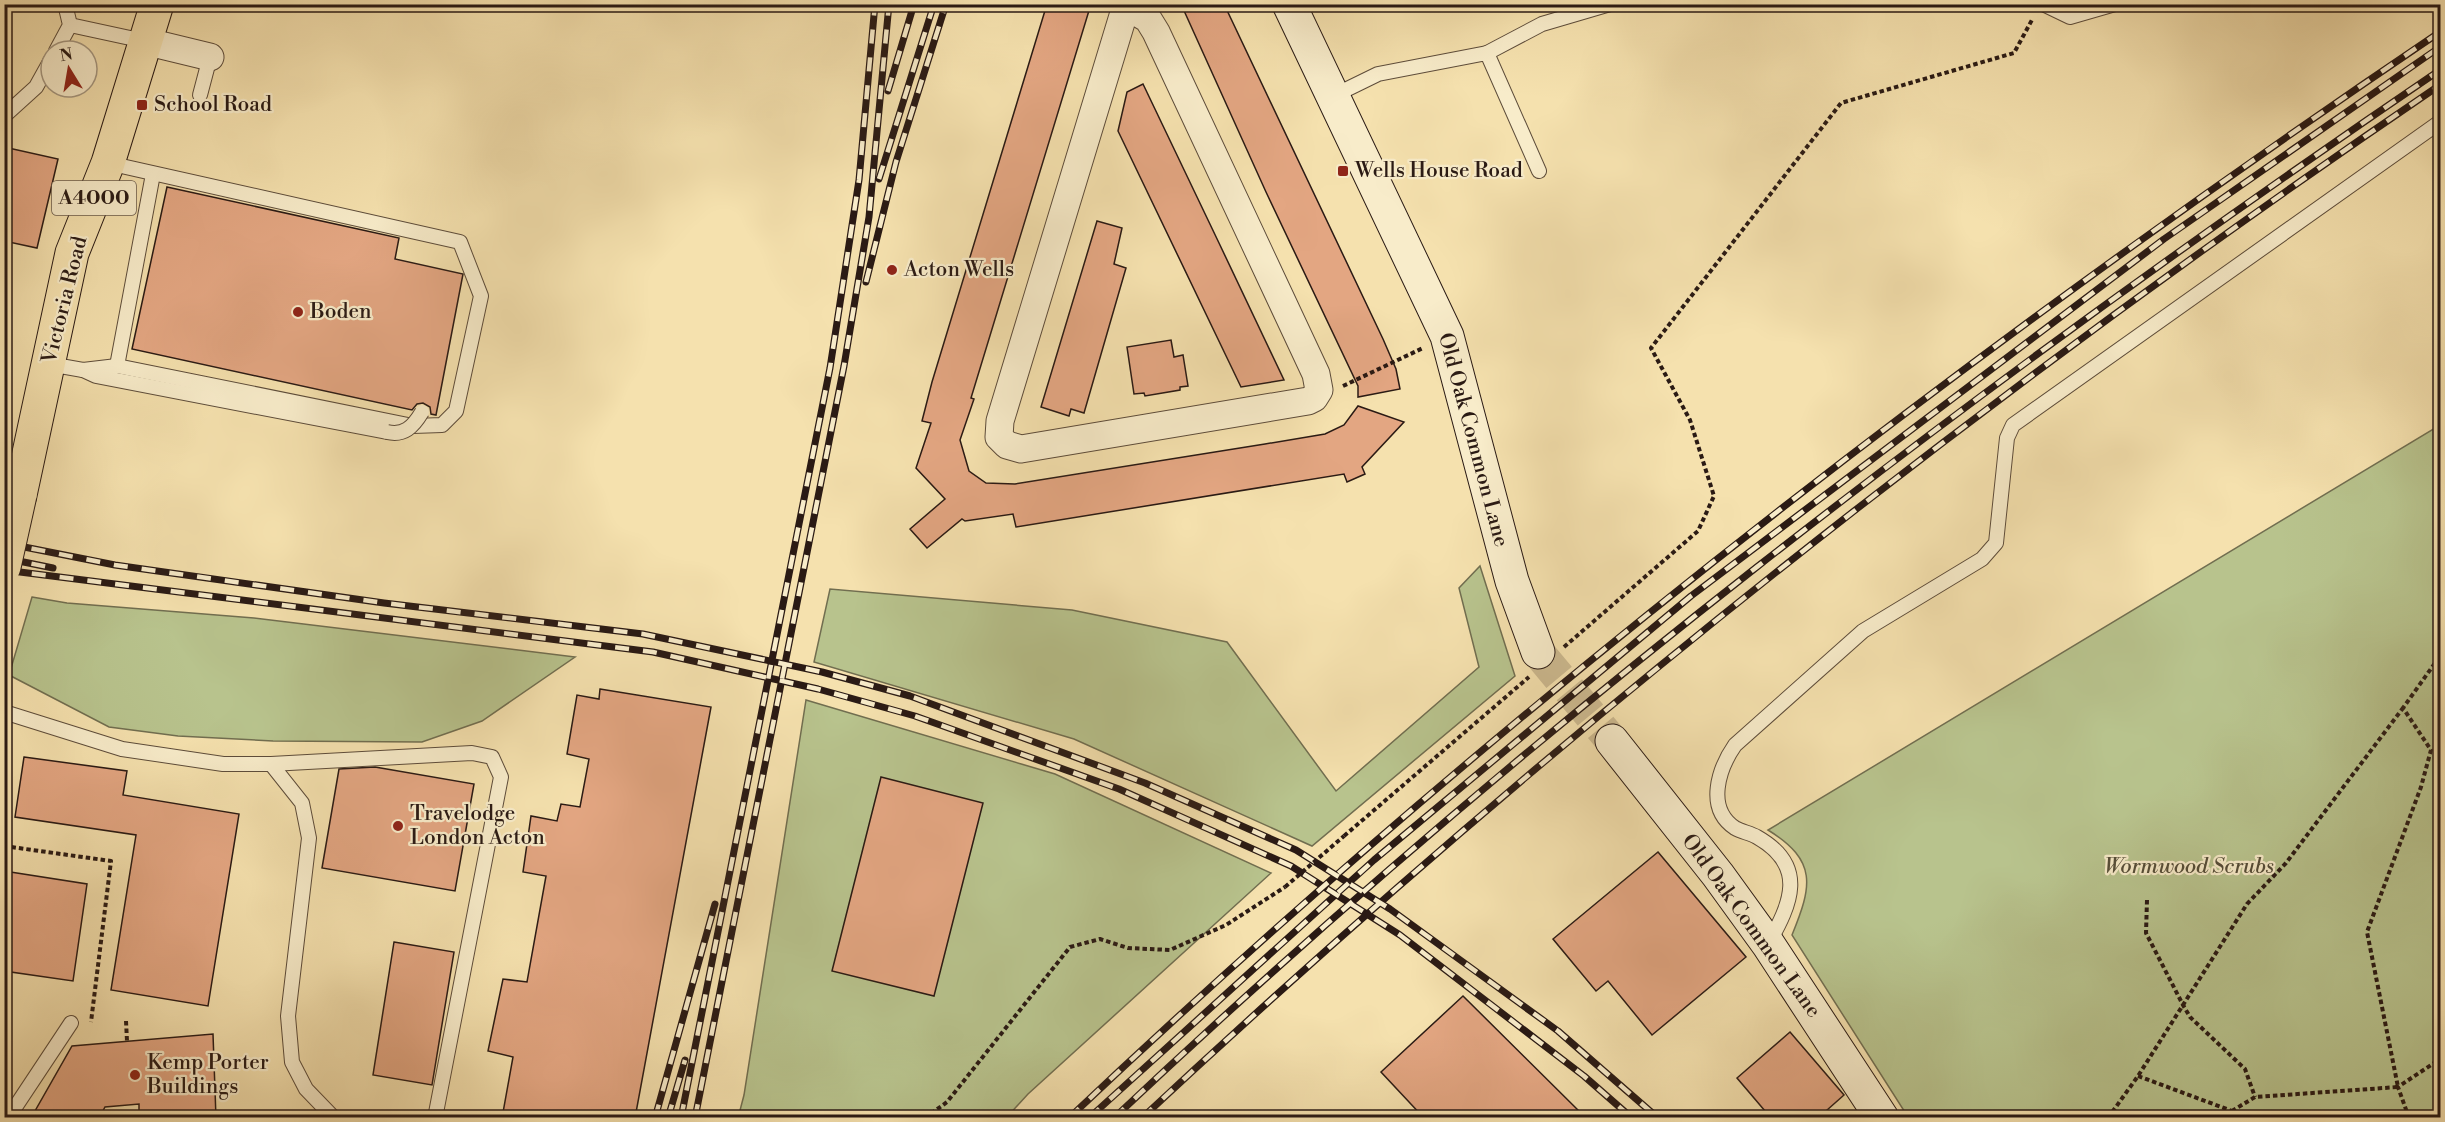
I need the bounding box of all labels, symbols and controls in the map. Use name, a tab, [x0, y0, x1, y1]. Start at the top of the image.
north arrow	[39, 39, 99, 99]
text: N	[58, 44, 75, 66]
place label: School Road	[154, 92, 272, 118]
marker: School Road	[135, 98, 149, 112]
place label: Wells House Road	[1354, 158, 1523, 184]
marker: Wells House Road	[1336, 164, 1350, 178]
road number: A4000	[52, 181, 136, 215]
street label: Victoria Road	[36, 234, 93, 367]
place label: Acton Wells	[903, 257, 1014, 283]
marker: Acton Wells	[885, 263, 899, 277]
place label: Boden	[309, 299, 372, 325]
marker: Boden	[291, 305, 305, 319]
street label: Old Oak Common Lane	[1432, 330, 1514, 550]
place label: Travelodge London Acton	[410, 801, 545, 851]
marker: Travelodge London Acton	[391, 819, 405, 833]
street label: Old Oak Common Lane	[1676, 829, 1826, 1023]
park label: Wormwood Scrubs	[2104, 854, 2274, 880]
place label: Kemp Porter Buildings	[146, 1050, 269, 1100]
marker: Kemp Porter Buildings	[128, 1068, 142, 1082]

